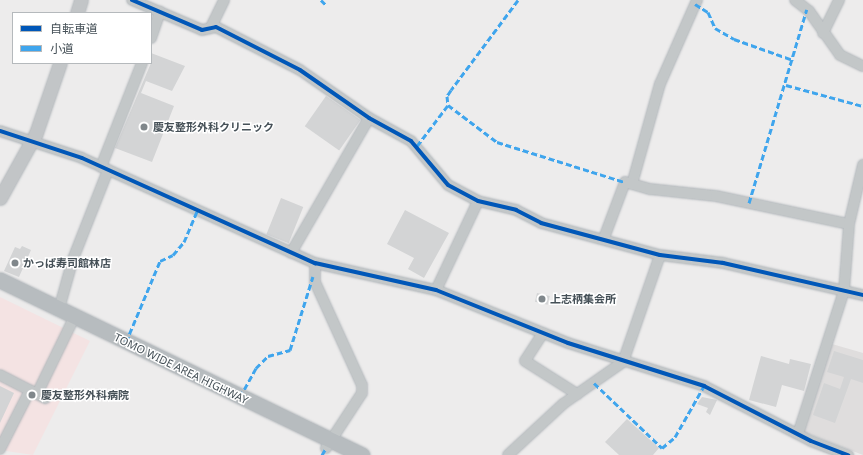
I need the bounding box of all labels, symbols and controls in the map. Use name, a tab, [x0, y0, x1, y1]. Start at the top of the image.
legend	[12, 12, 152, 64]
text: 自転車道	[50, 20, 98, 37]
text: 小道	[50, 40, 74, 57]
place label: 慶友整形外科クリニック	[153, 120, 274, 134]
marker: 慶友整形外科クリニック	[138, 121, 150, 133]
place label: かっぱ寿司館林店	[23, 256, 111, 270]
marker: かっぱ寿司館林店	[10, 258, 20, 268]
place label: 上志柄集会所	[550, 292, 616, 306]
marker: 上志柄集会所	[537, 294, 547, 304]
street label: TOMO WIDE AREA HIGHWAY	[112, 331, 250, 407]
place label: 慶友整形外科病院	[41, 388, 129, 402]
marker: 慶友整形外科病院	[26, 389, 38, 401]

